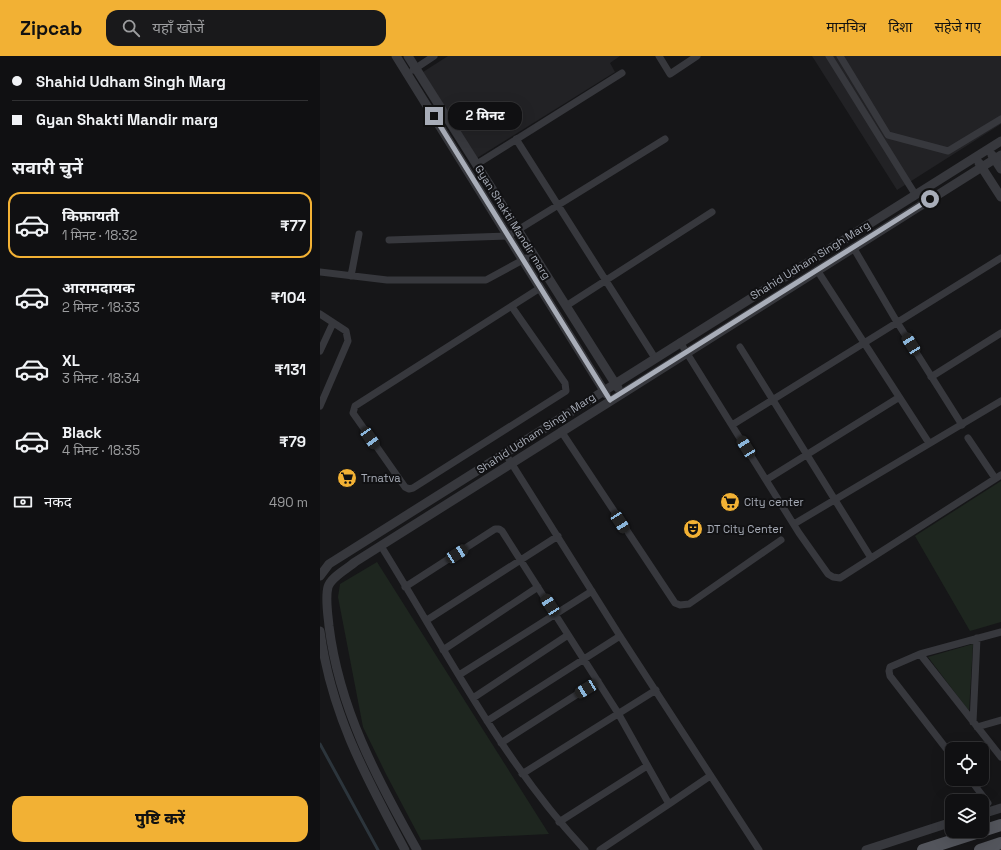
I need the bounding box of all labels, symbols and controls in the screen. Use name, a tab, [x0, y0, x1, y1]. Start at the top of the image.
search box	[106, 10, 386, 46]
text: Zipcab	[20, 16, 82, 41]
icon: search	[120, 17, 142, 39]
text: यहाँ खोजें	[152, 18, 204, 37]
text: मानचित्र	[826, 18, 866, 36]
text: दिशा	[888, 18, 912, 36]
text: सहेजे गए	[934, 18, 981, 36]
text: Shahid Udham Singh Marg	[36, 72, 226, 91]
callout: 2 मिनट	[448, 102, 522, 130]
route end	[425, 107, 443, 125]
text: 2 मिनट	[465, 107, 505, 124]
text: Gyan Shakti Mandir marg	[36, 110, 218, 129]
text: सवारी चुनें	[12, 156, 83, 179]
street label: Gyan Shakti Mandir marg	[472, 162, 554, 282]
route start	[921, 190, 939, 208]
text: किफ़ायती	[62, 206, 119, 225]
icon: car	[14, 207, 50, 243]
text: ₹77	[280, 216, 306, 235]
street label: Shahid Udham Singh Marg	[748, 217, 872, 303]
text: 1 मिनट · 18:32	[62, 227, 137, 244]
text: आरामदायक	[62, 278, 135, 297]
icon: car	[14, 279, 50, 315]
text: ₹104	[271, 288, 306, 307]
text: 2 मिनट · 18:33	[62, 299, 140, 316]
car	[900, 331, 922, 357]
icon: car	[14, 351, 50, 387]
text: XL	[62, 351, 80, 370]
text: ₹131	[274, 360, 306, 379]
text: 3 मिनट · 18:34	[62, 370, 140, 387]
street label: Shahid Udham Singh Marg	[474, 389, 598, 477]
icon: car	[14, 423, 50, 459]
text: Black	[62, 423, 102, 442]
car	[358, 425, 382, 451]
text: ₹79	[279, 432, 306, 451]
car	[735, 434, 757, 460]
text: 4 मिनट · 18:35	[62, 442, 140, 459]
supermarket icon: Trnatva	[336, 467, 358, 489]
place label: Trnatva	[361, 471, 401, 485]
icon: cash	[12, 491, 34, 513]
supermarket icon: City center	[719, 491, 741, 513]
text: नकद	[44, 492, 72, 511]
text: 490 m	[269, 494, 308, 511]
place label: City center	[744, 495, 804, 509]
car	[608, 509, 632, 535]
theatre icon: DT City Center	[682, 518, 704, 540]
place label: DT City Center	[707, 522, 783, 536]
car	[444, 542, 470, 566]
car	[538, 592, 562, 618]
car	[573, 678, 599, 700]
map controls	[945, 742, 989, 838]
button: locate	[945, 742, 989, 786]
button: layers	[945, 794, 989, 838]
button: पुष्टि करें	[12, 796, 308, 842]

